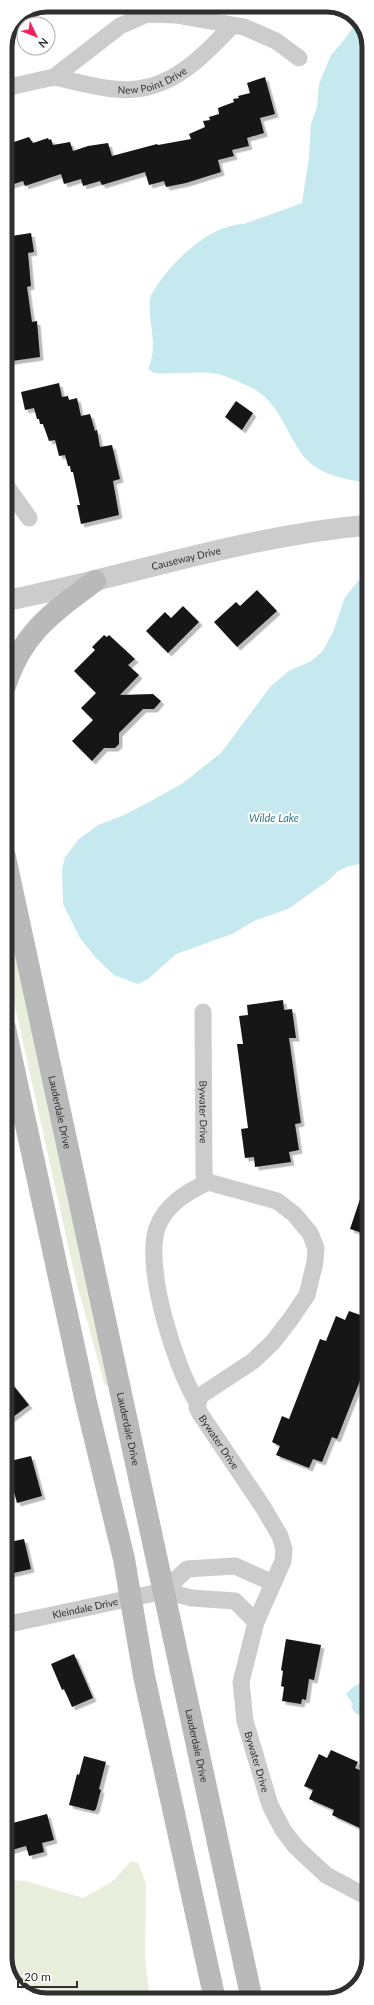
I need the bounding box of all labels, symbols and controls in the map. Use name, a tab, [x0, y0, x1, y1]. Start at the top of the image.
north arrow	[16, 16, 56, 56]
text: N	[36, 36, 51, 51]
street label: New Point Drive	[117, 64, 189, 96]
street label: Causeway Drive	[150, 544, 222, 572]
water label: Wilde Lake	[249, 811, 299, 824]
street label: Lauderdale Drive	[46, 1074, 74, 1150]
street label: Bywater Drive	[197, 1081, 210, 1143]
street label: Lauderdale Drive	[115, 1391, 142, 1467]
street label: Bywater Drive	[197, 1412, 242, 1471]
street label: Kleindale Drive	[51, 1595, 119, 1621]
street label: Lauderdale Drive	[183, 1708, 211, 1783]
street label: Bywater Drive	[242, 1730, 272, 1794]
scale bar	[18, 1963, 77, 1989]
text: 20 m	[24, 1969, 51, 1984]

